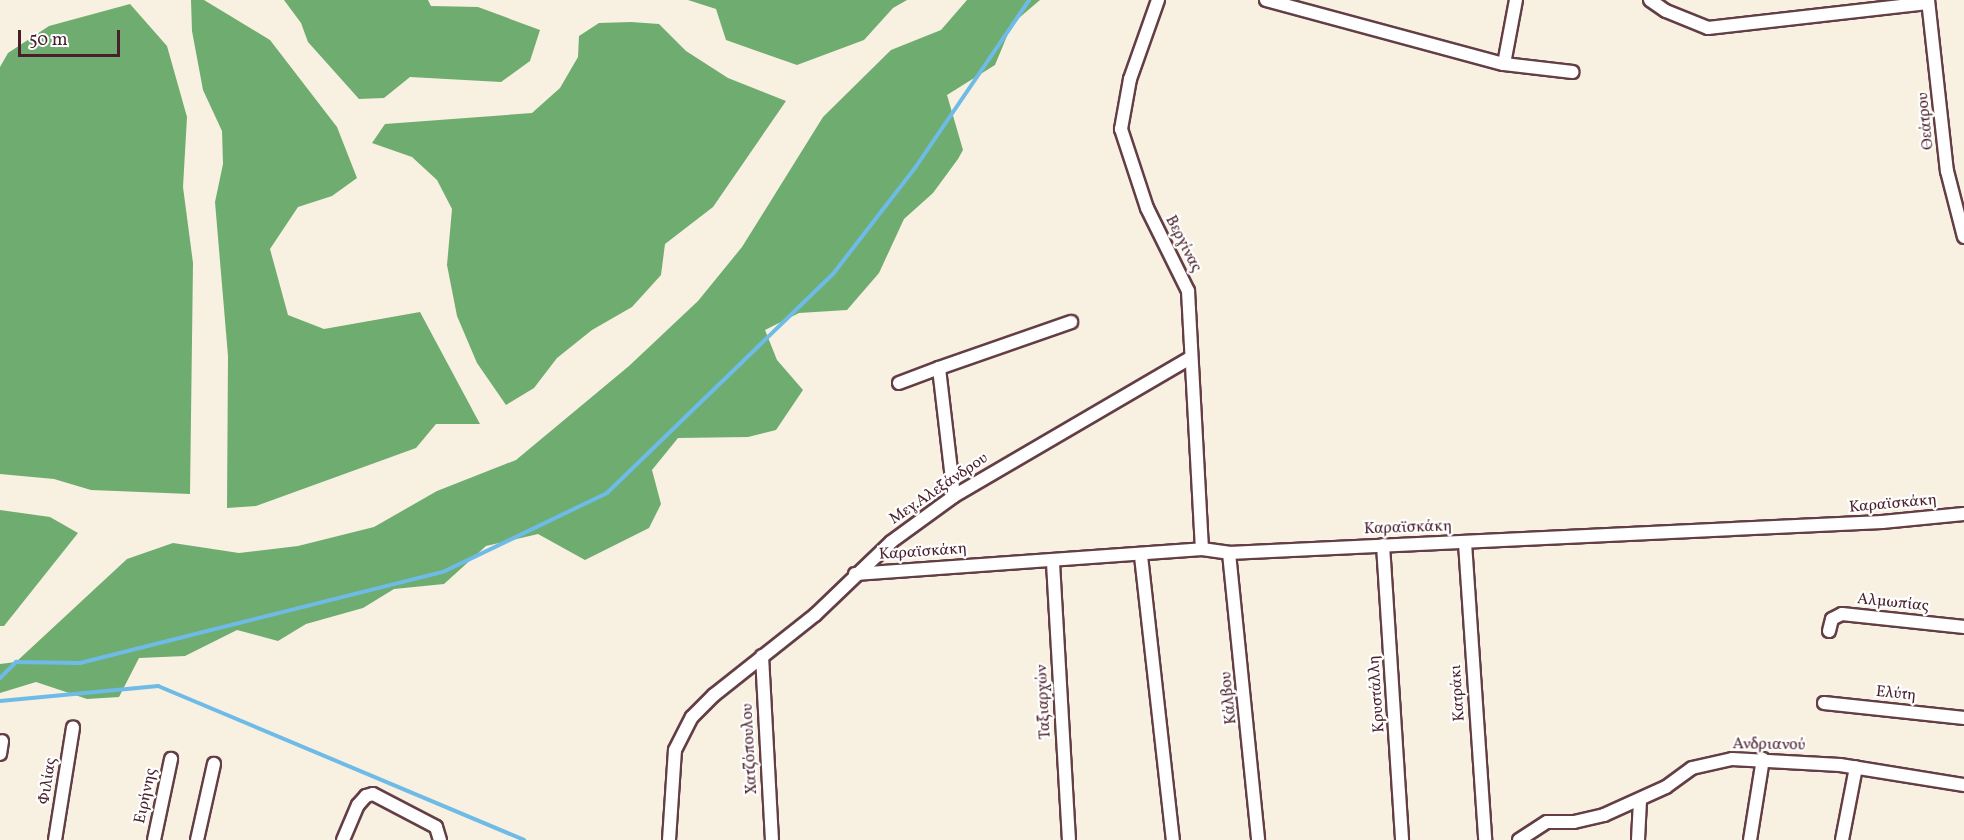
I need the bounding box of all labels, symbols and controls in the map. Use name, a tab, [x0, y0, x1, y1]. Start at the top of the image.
scale bar	[21, 18, 123, 56]
text: 50 m	[29, 28, 68, 53]
street label: Θεάτρου	[1913, 91, 1939, 151]
street label: Βεργίνας	[1161, 212, 1205, 276]
street label: Μεγ.Αλεξάνδρου	[886, 449, 992, 529]
street label: Καραϊσκάκη	[1848, 491, 1938, 517]
street label: Καραϊσκάκη	[1364, 517, 1452, 539]
street label: Καραϊσκάκη	[878, 539, 968, 565]
street label: Αλμωπίας	[1856, 590, 1930, 616]
street label: Κρυστάλλη	[1365, 655, 1389, 733]
street label: Ταξιαρχών	[1032, 664, 1056, 740]
street label: Κατράκι	[1446, 664, 1470, 722]
street label: Κάλβου	[1217, 671, 1241, 725]
street label: Ελύτη	[1875, 682, 1917, 706]
street label: Χατζόπουλου	[738, 703, 762, 795]
street label: Ανδριανού	[1732, 735, 1806, 755]
street label: Φιλίας	[35, 756, 61, 806]
street label: Ειρήνης	[131, 766, 161, 826]

